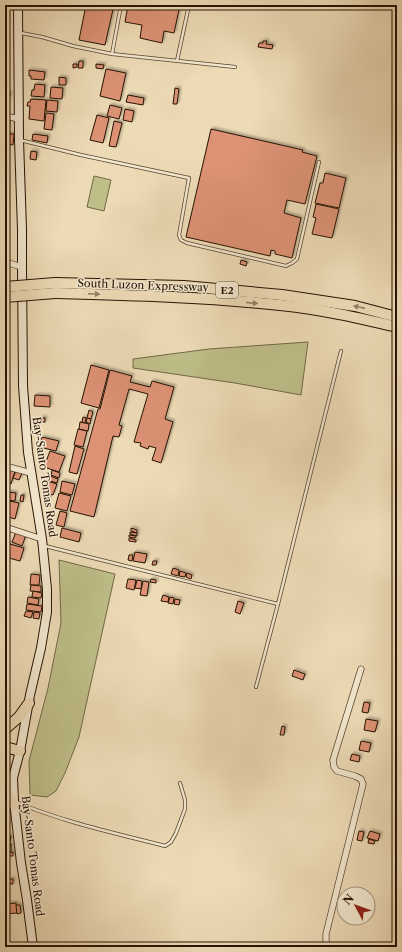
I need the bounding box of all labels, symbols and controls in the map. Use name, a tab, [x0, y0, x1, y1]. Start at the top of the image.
street label: South Luzon Expressway	[77, 276, 210, 294]
road number: E2	[216, 282, 238, 298]
one-way arrow	[88, 291, 100, 298]
one-way arrow	[246, 299, 258, 306]
one-way arrow	[353, 304, 365, 310]
street label: Bay-Santo Tomas Road	[30, 416, 60, 538]
street label: Bay-Santo Tomas Road	[19, 795, 47, 917]
north arrow	[336, 886, 376, 926]
text: N	[340, 891, 357, 908]

